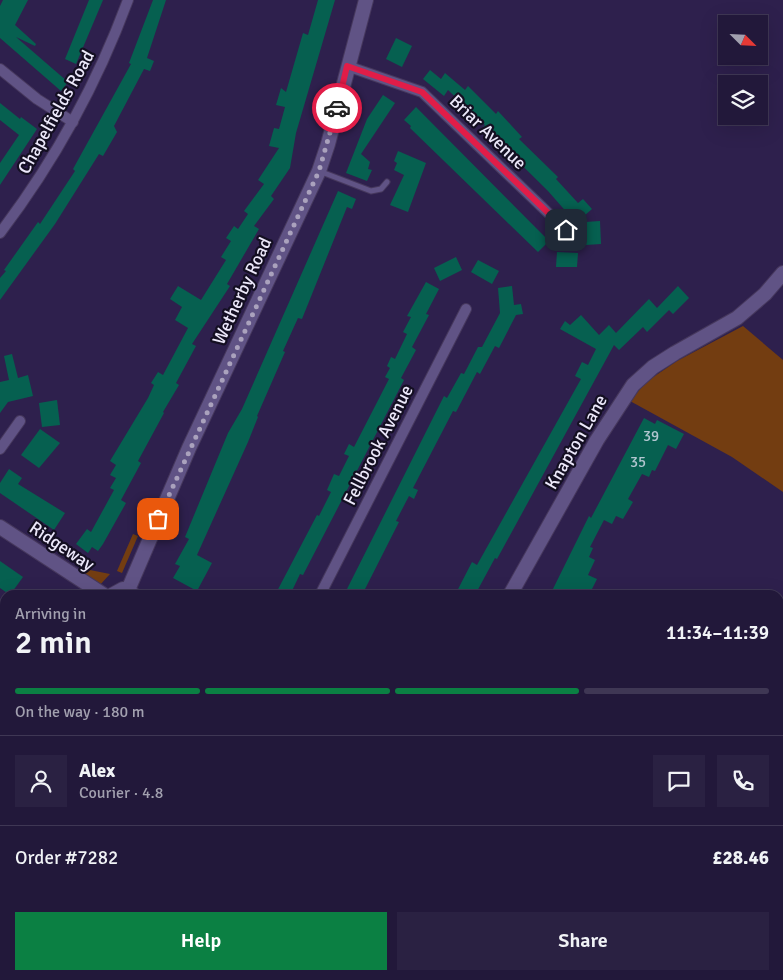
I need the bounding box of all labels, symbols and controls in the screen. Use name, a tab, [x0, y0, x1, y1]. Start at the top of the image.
north arrow	[718, 15, 768, 65]
map controls	[718, 15, 768, 125]
street label: Chapelfields Road	[13, 46, 99, 178]
button: layers	[718, 75, 768, 125]
courier	[312, 83, 362, 133]
street label: Briar Avenue	[445, 90, 531, 174]
icon: car	[323, 94, 351, 122]
pin	[545, 209, 587, 251]
icon: home	[552, 216, 580, 244]
street label: Wetherby Road	[208, 234, 276, 348]
street label: Fellbrook Avenue	[338, 381, 418, 509]
street label: Knapton Lane	[540, 391, 612, 493]
house number: 39	[643, 427, 659, 445]
house number: 35	[630, 453, 646, 471]
pin	[137, 498, 179, 540]
icon: bag	[144, 505, 172, 533]
street label: Ridgeway	[25, 516, 99, 576]
text: Arriving in	[15, 604, 86, 624]
text: 11:34–11:39	[666, 621, 769, 645]
text: 2 min	[15, 623, 92, 662]
text: On the way · 180 m	[15, 702, 145, 722]
button: person	[15, 755, 67, 807]
button: chat	[653, 755, 705, 807]
button: phone	[717, 755, 769, 807]
text: Alex	[79, 759, 115, 783]
text: Courier · 4.8	[79, 783, 163, 803]
text: Order #7282	[15, 846, 118, 870]
text: £28.46	[712, 846, 769, 870]
button: Help	[15, 912, 387, 970]
button: Share	[397, 912, 769, 970]

